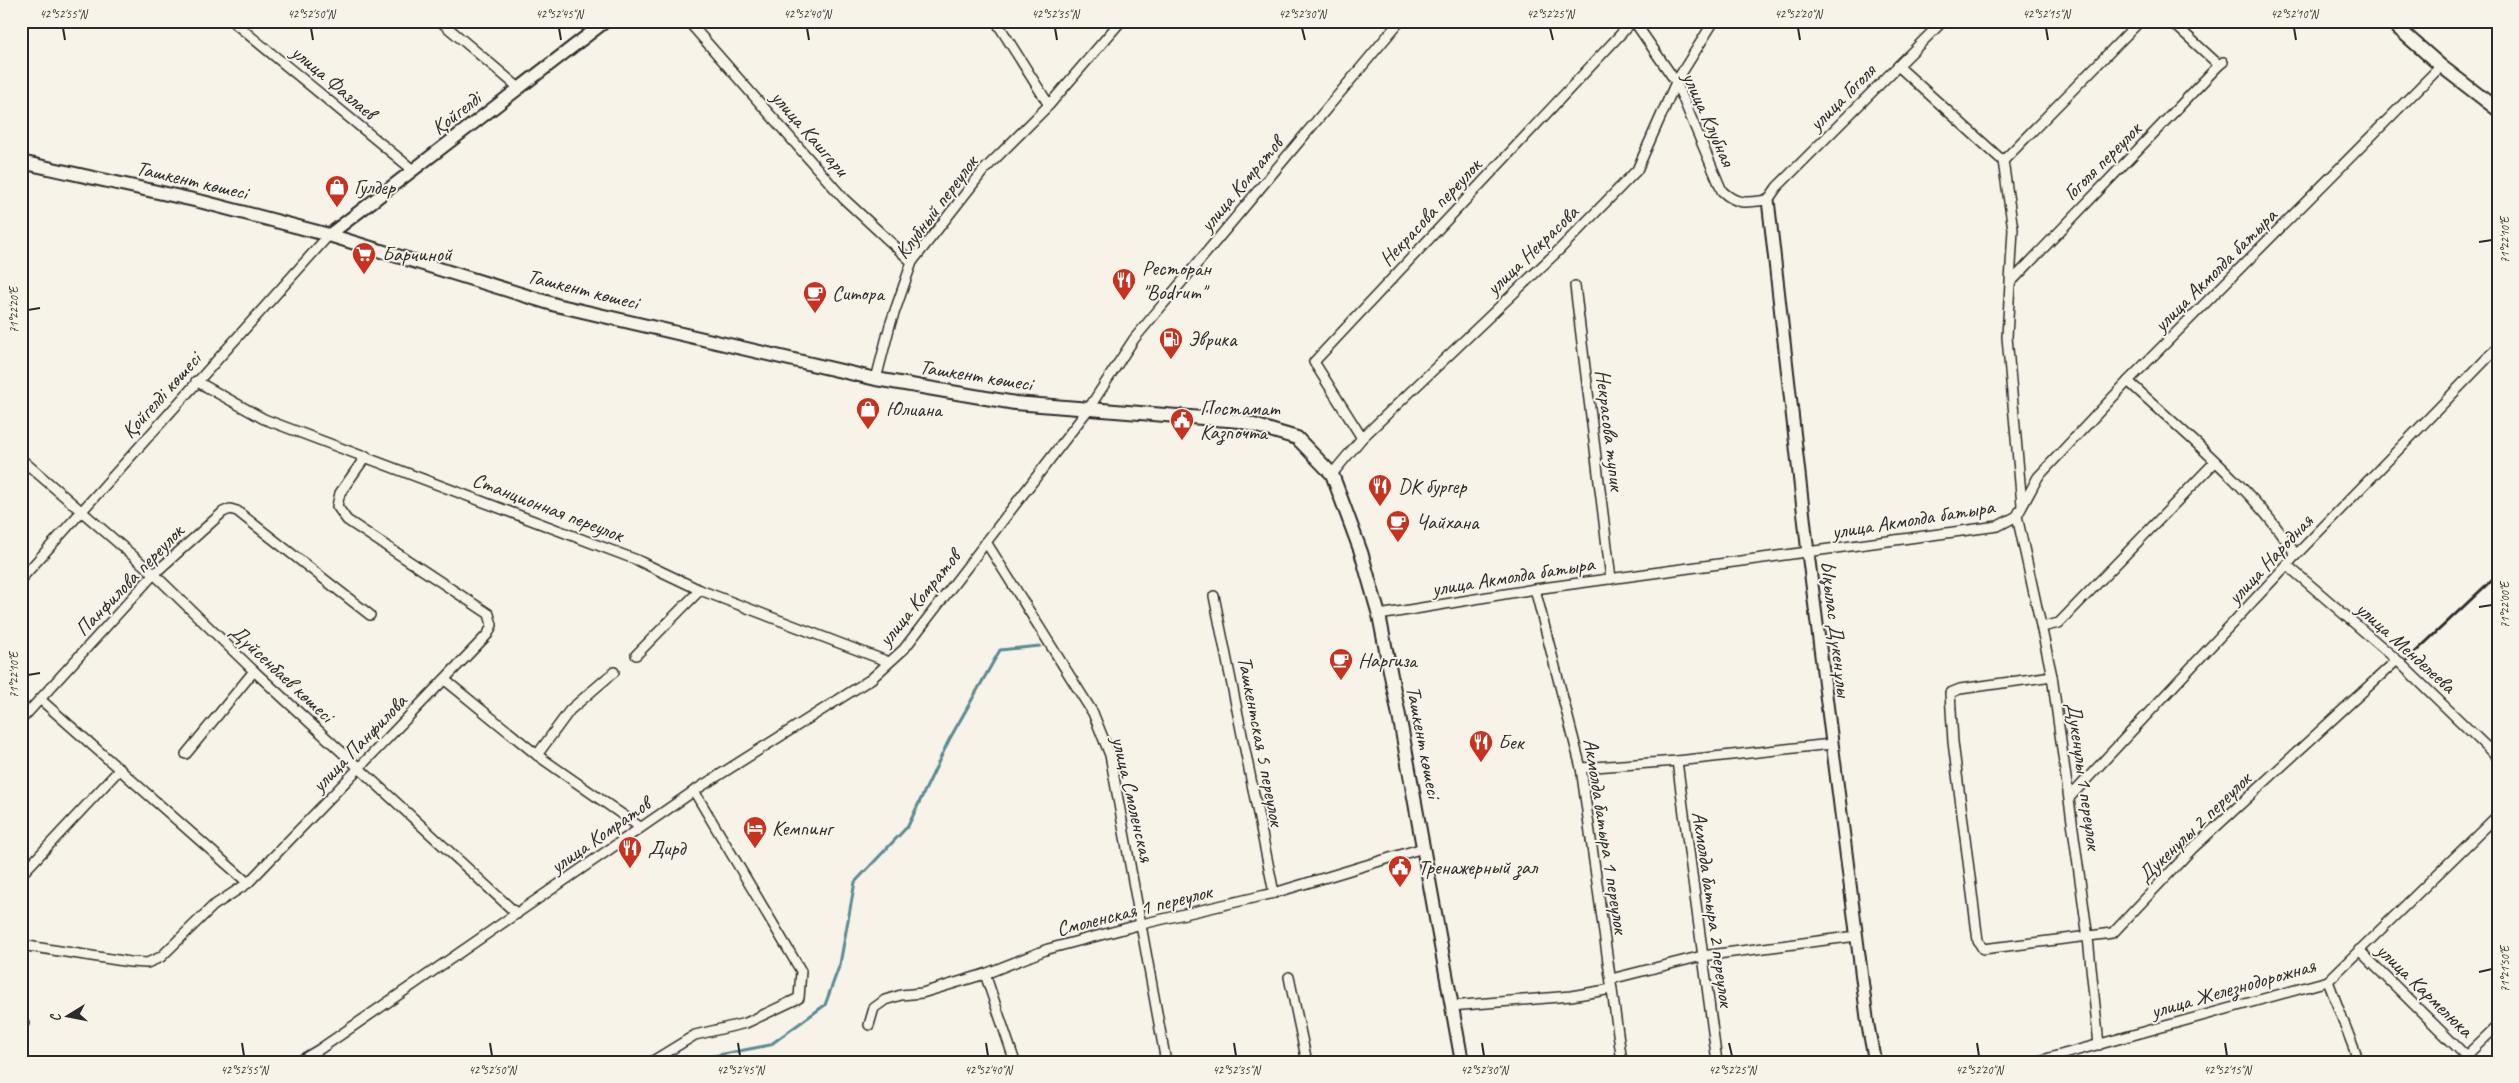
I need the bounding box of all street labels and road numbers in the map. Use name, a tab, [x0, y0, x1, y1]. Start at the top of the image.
street label: улица Фазлаев	[285, 38, 385, 128]
street label: улица Гоголя	[1802, 57, 1882, 137]
street label: улица Клубная	[1676, 66, 1742, 172]
street label: улица Кашгари	[764, 83, 856, 183]
street label: Қойгелді	[426, 84, 489, 141]
street label: Гоголя переулок	[2057, 115, 2148, 206]
street label: улица Комратов	[1192, 128, 1291, 238]
street label: Клубный переулок	[889, 148, 985, 264]
street label: Некрасова переулок	[1373, 151, 1488, 271]
street label: Ташкент көшесі	[134, 155, 253, 206]
street label: улица Некрасова	[1479, 198, 1585, 302]
street label: улица Акмолда батыра	[2146, 201, 2284, 339]
street label: Ташкент көшесі	[525, 263, 644, 316]
street label: Қойгелді көшесі	[116, 344, 208, 443]
street label: Ташкент көшесі	[918, 353, 1037, 397]
street label: Некрасова тупик	[1590, 368, 1631, 494]
street label: Станционная переулок	[469, 466, 628, 548]
street label: улица Акмолда батыра	[1828, 493, 1998, 545]
street label: улица Народная	[2220, 507, 2319, 611]
street label: Панфилова переулок	[69, 517, 191, 641]
street label: улица Комратов	[871, 541, 969, 653]
street label: улица Акмолда батыра	[1428, 550, 1598, 602]
street label: Ықылас Дүкенұлы	[1815, 560, 1857, 700]
street label: улица Менделеева	[2349, 594, 2462, 700]
street label: Дүйсенбаев көшесі	[225, 618, 342, 730]
street label: Ташкентская 5 переулок	[1232, 654, 1291, 830]
street label: Ташкент көшесі	[1400, 684, 1448, 803]
street label: улица Панфилова	[304, 687, 414, 799]
street label: Дукенулы 1 переулок	[2061, 701, 2107, 853]
street label: улица Смоленская	[1105, 732, 1160, 866]
street label: Акмолда батыра 1 переулок	[1578, 737, 1635, 938]
street label: Дукенулы 2 переулок	[2132, 765, 2258, 888]
street label: улица Комратов	[543, 788, 659, 880]
street label: Акмолда батыра 2 переулок	[1686, 810, 1740, 1011]
street label: Смоленская 1 переулок	[1054, 878, 1216, 942]
street label: улица Кармелюка	[2370, 936, 2480, 1044]
street label: улица Железнодорожная	[2146, 952, 2320, 1025]

